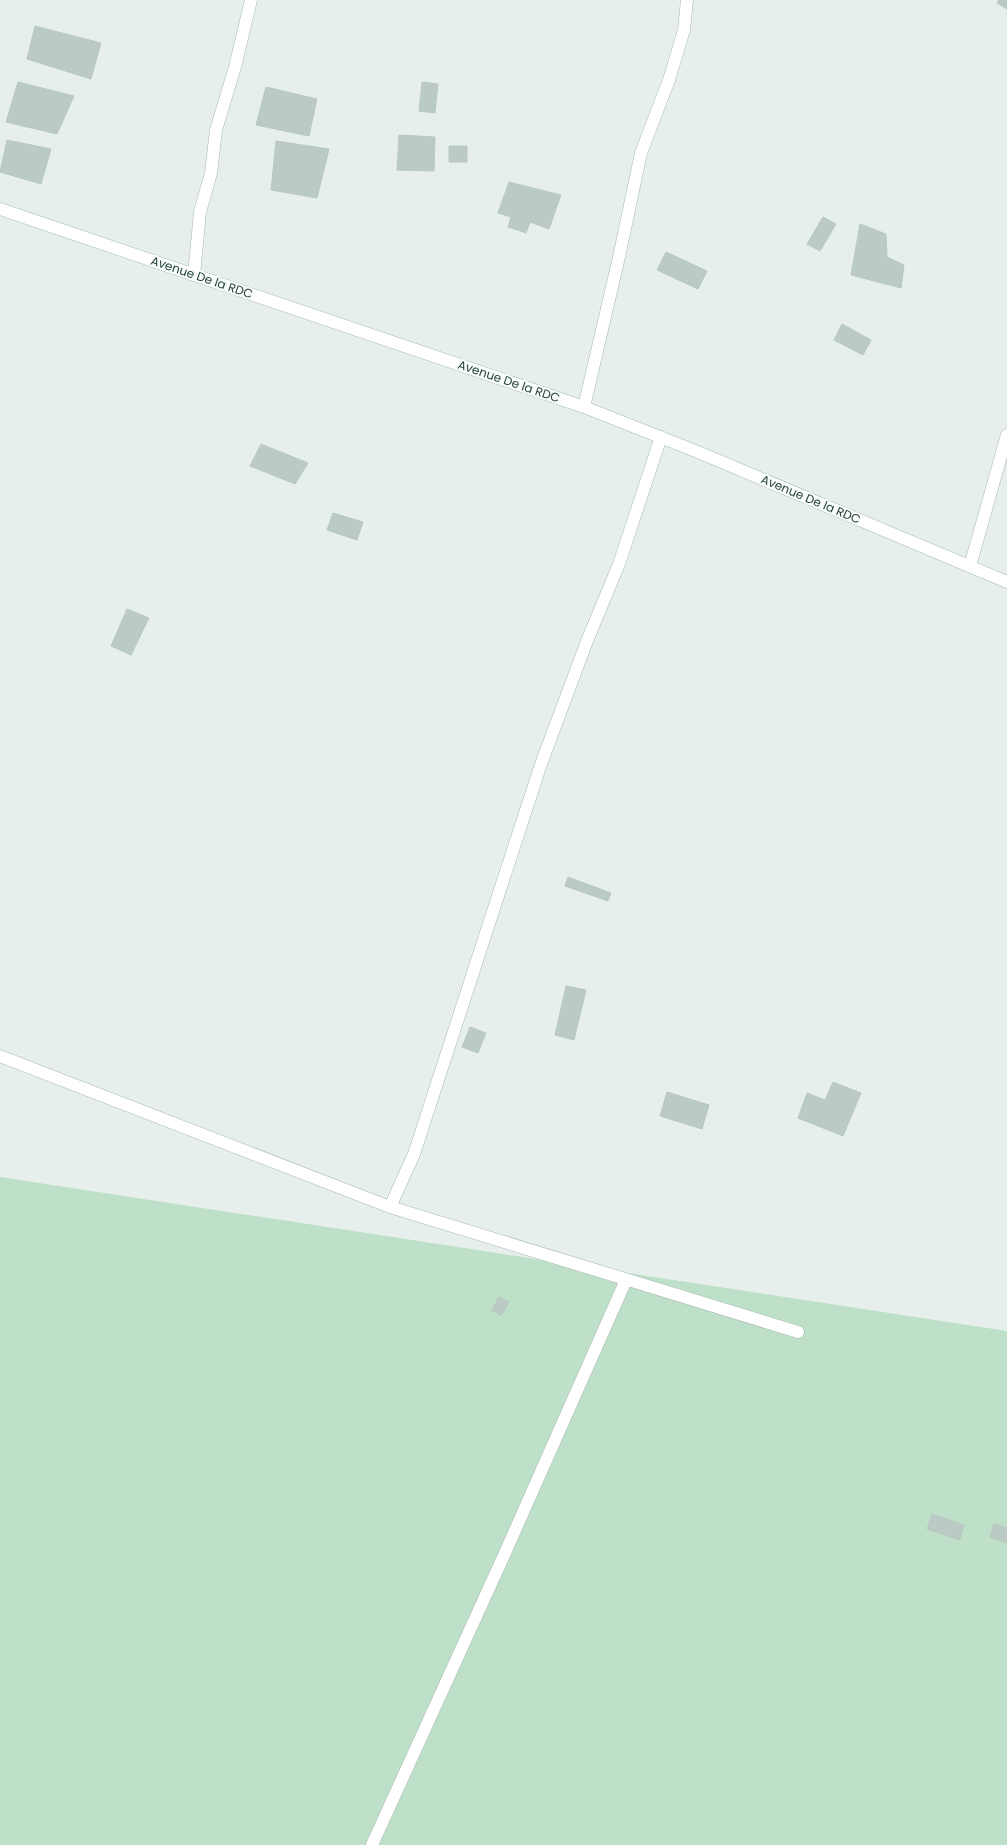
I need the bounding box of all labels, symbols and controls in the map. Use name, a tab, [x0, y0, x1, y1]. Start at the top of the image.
street label: Avenue De la RDC	[149, 252, 255, 302]
street label: Avenue De la RDC	[456, 356, 562, 406]
street label: Avenue De la RDC	[759, 470, 863, 528]

